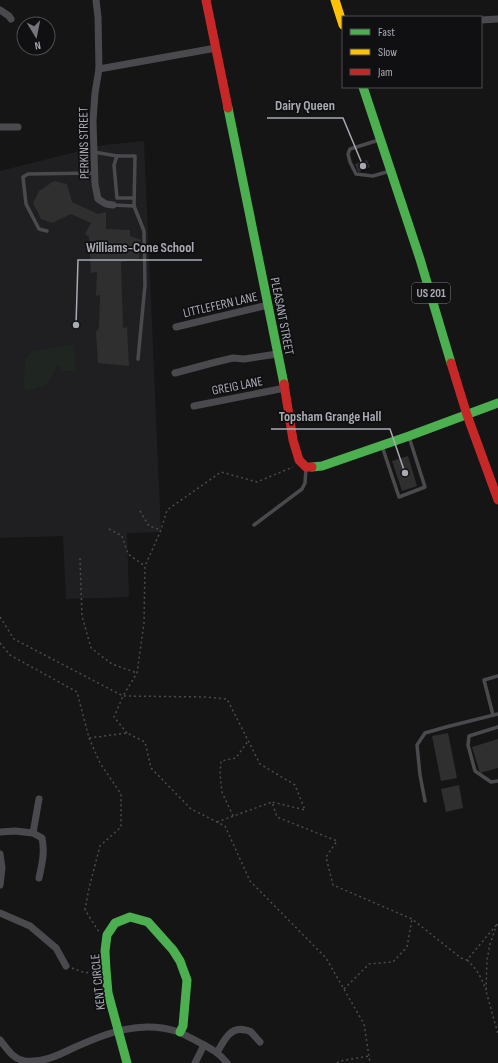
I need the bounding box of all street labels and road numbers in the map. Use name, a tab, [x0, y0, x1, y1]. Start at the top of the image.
street label: PERKINS STREET	[75, 107, 93, 179]
street label: PLEASANT STREET	[267, 276, 297, 356]
road number: US 201	[412, 283, 450, 303]
street label: LITTLEFERN LANE	[181, 289, 259, 321]
street label: GREIG LANE	[210, 373, 264, 399]
street label: KENT CIRCLE	[87, 953, 109, 1011]

